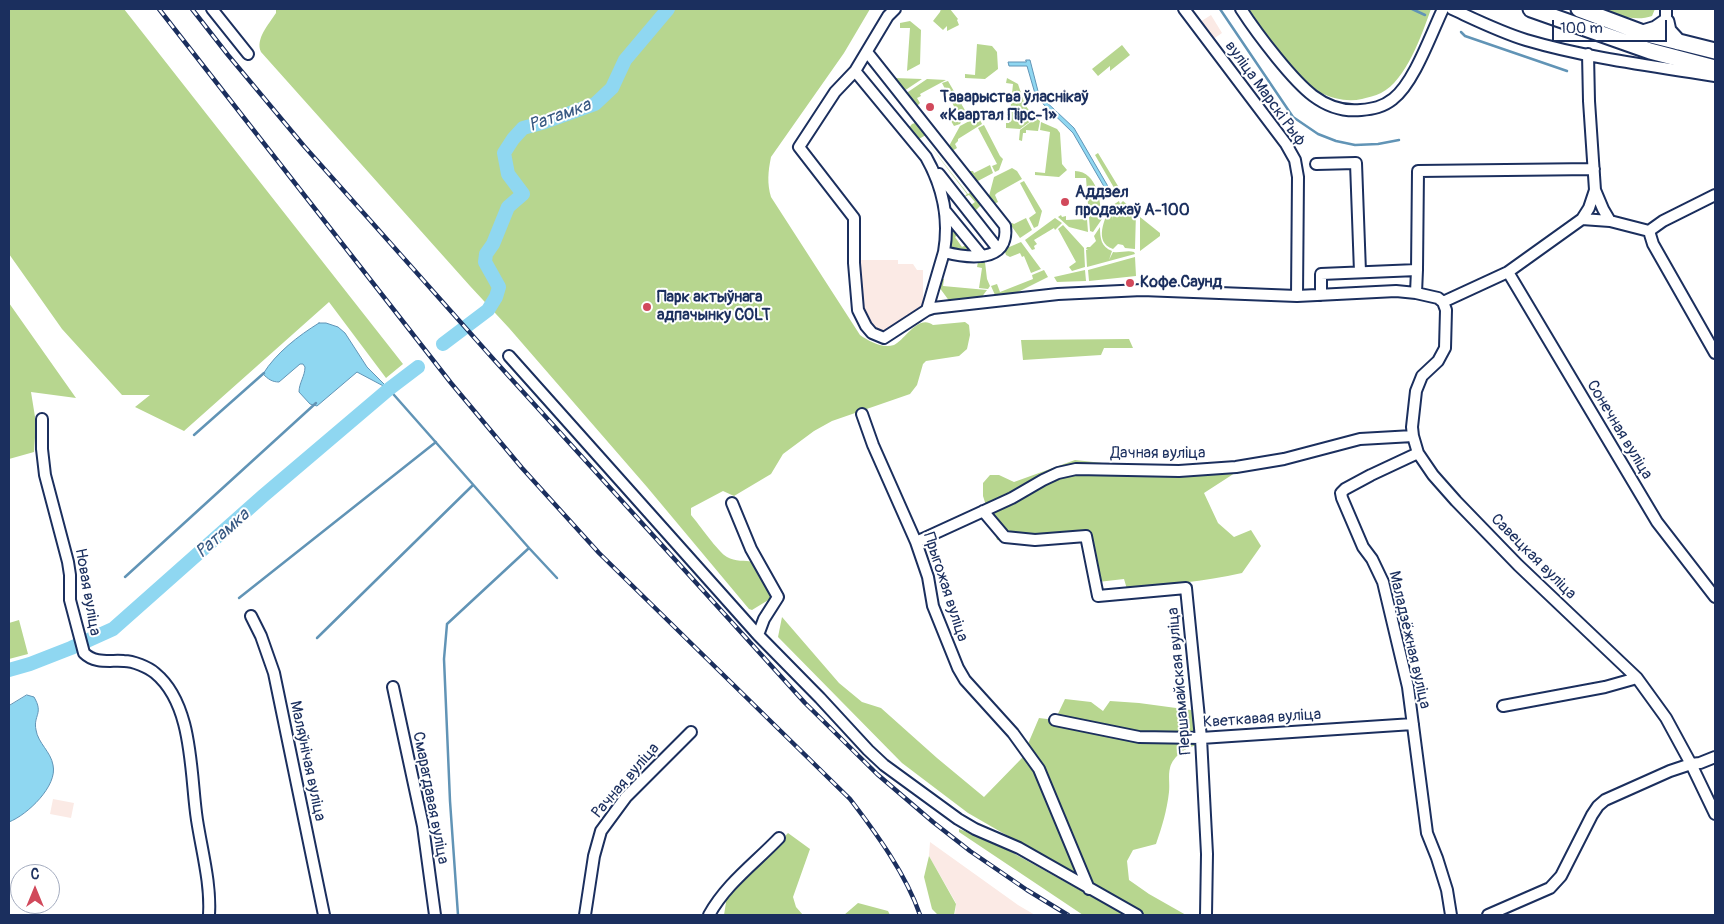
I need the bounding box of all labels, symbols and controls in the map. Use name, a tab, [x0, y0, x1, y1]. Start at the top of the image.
scale bar	[1554, 10, 1669, 42]
text: 100 m	[1560, 19, 1603, 38]
street label: вуліца Марскі Рыф	[1220, 38, 1310, 150]
place label: Таварыства ўласнікаў «Квартал Пірс-1»	[940, 88, 1088, 126]
water label: Ратамка	[526, 95, 594, 137]
marker: Таварыства ўласнікаў «Квартал Пірс-1»	[924, 101, 936, 113]
place label: Аддзел продажаў А-100	[1075, 183, 1190, 221]
marker: Аддзел продажаў А-100	[1059, 196, 1071, 208]
place label: Кофе Саунд	[1140, 273, 1222, 293]
marker: Кофе Саунд	[1124, 277, 1136, 289]
place label: Парк актыўнага адпачынку COLT	[657, 288, 771, 326]
marker: Парк актыўнага адпачынку COLT	[641, 301, 653, 313]
street label: Сонечная вуліца	[1582, 377, 1656, 483]
street label: Дачная вуліца	[1111, 444, 1205, 464]
water label: Ратамка	[192, 505, 254, 563]
street label: Савецкая вуліца	[1486, 510, 1580, 604]
street label: Прыгожая вуліца	[918, 530, 972, 644]
street label: Новая вуліца	[70, 547, 104, 637]
street label: Маладзёжная вуліца	[1384, 569, 1434, 711]
street label: Першамайская вуліца	[1164, 607, 1196, 755]
street label: Маляўнічая вуліца	[285, 699, 329, 823]
street label: Кветкавая вуліца	[1202, 705, 1322, 733]
street label: Смарагдавая вуліца	[408, 730, 452, 866]
street label: Рачная вуліца	[588, 739, 664, 823]
north arrow	[10, 864, 60, 914]
text: С	[31, 866, 39, 883]

